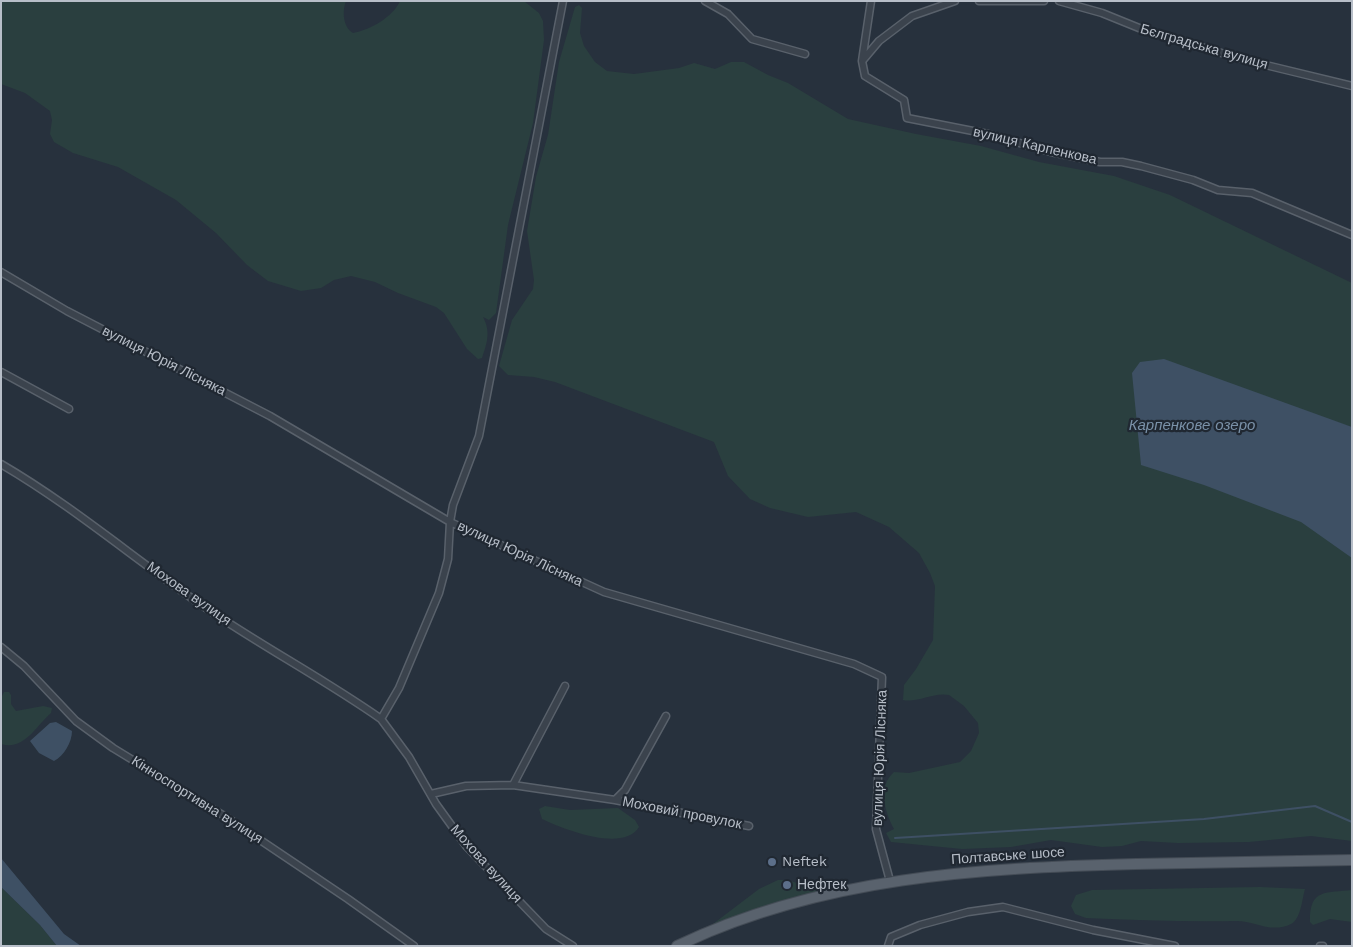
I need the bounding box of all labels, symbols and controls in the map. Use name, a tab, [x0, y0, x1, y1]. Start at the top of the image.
street label: Бєлградська вулиця	[1138, 21, 1270, 73]
street label: вулиця Карпенкова	[972, 124, 1098, 168]
street label: вулиця Юрія Лісняка	[99, 323, 229, 399]
water label: Карпенкове озеро	[1129, 417, 1255, 435]
street label: вулиця Юрія Лісняка	[455, 518, 585, 590]
street label: Мохова вулиця	[143, 559, 235, 629]
street label: вулиця Юрія Лісняка	[869, 690, 891, 826]
street label: Кінноспортивна вулиця	[128, 753, 266, 847]
street label: Моховий провулок	[621, 793, 743, 833]
street label: Мохова вулиця	[447, 821, 525, 907]
street label: Полтавське шосе	[951, 844, 1065, 868]
place label: Neftek	[782, 854, 827, 870]
marker: Neftek	[766, 856, 778, 868]
place label: Нефтек	[797, 877, 846, 893]
marker: Нефтек	[781, 879, 793, 891]

